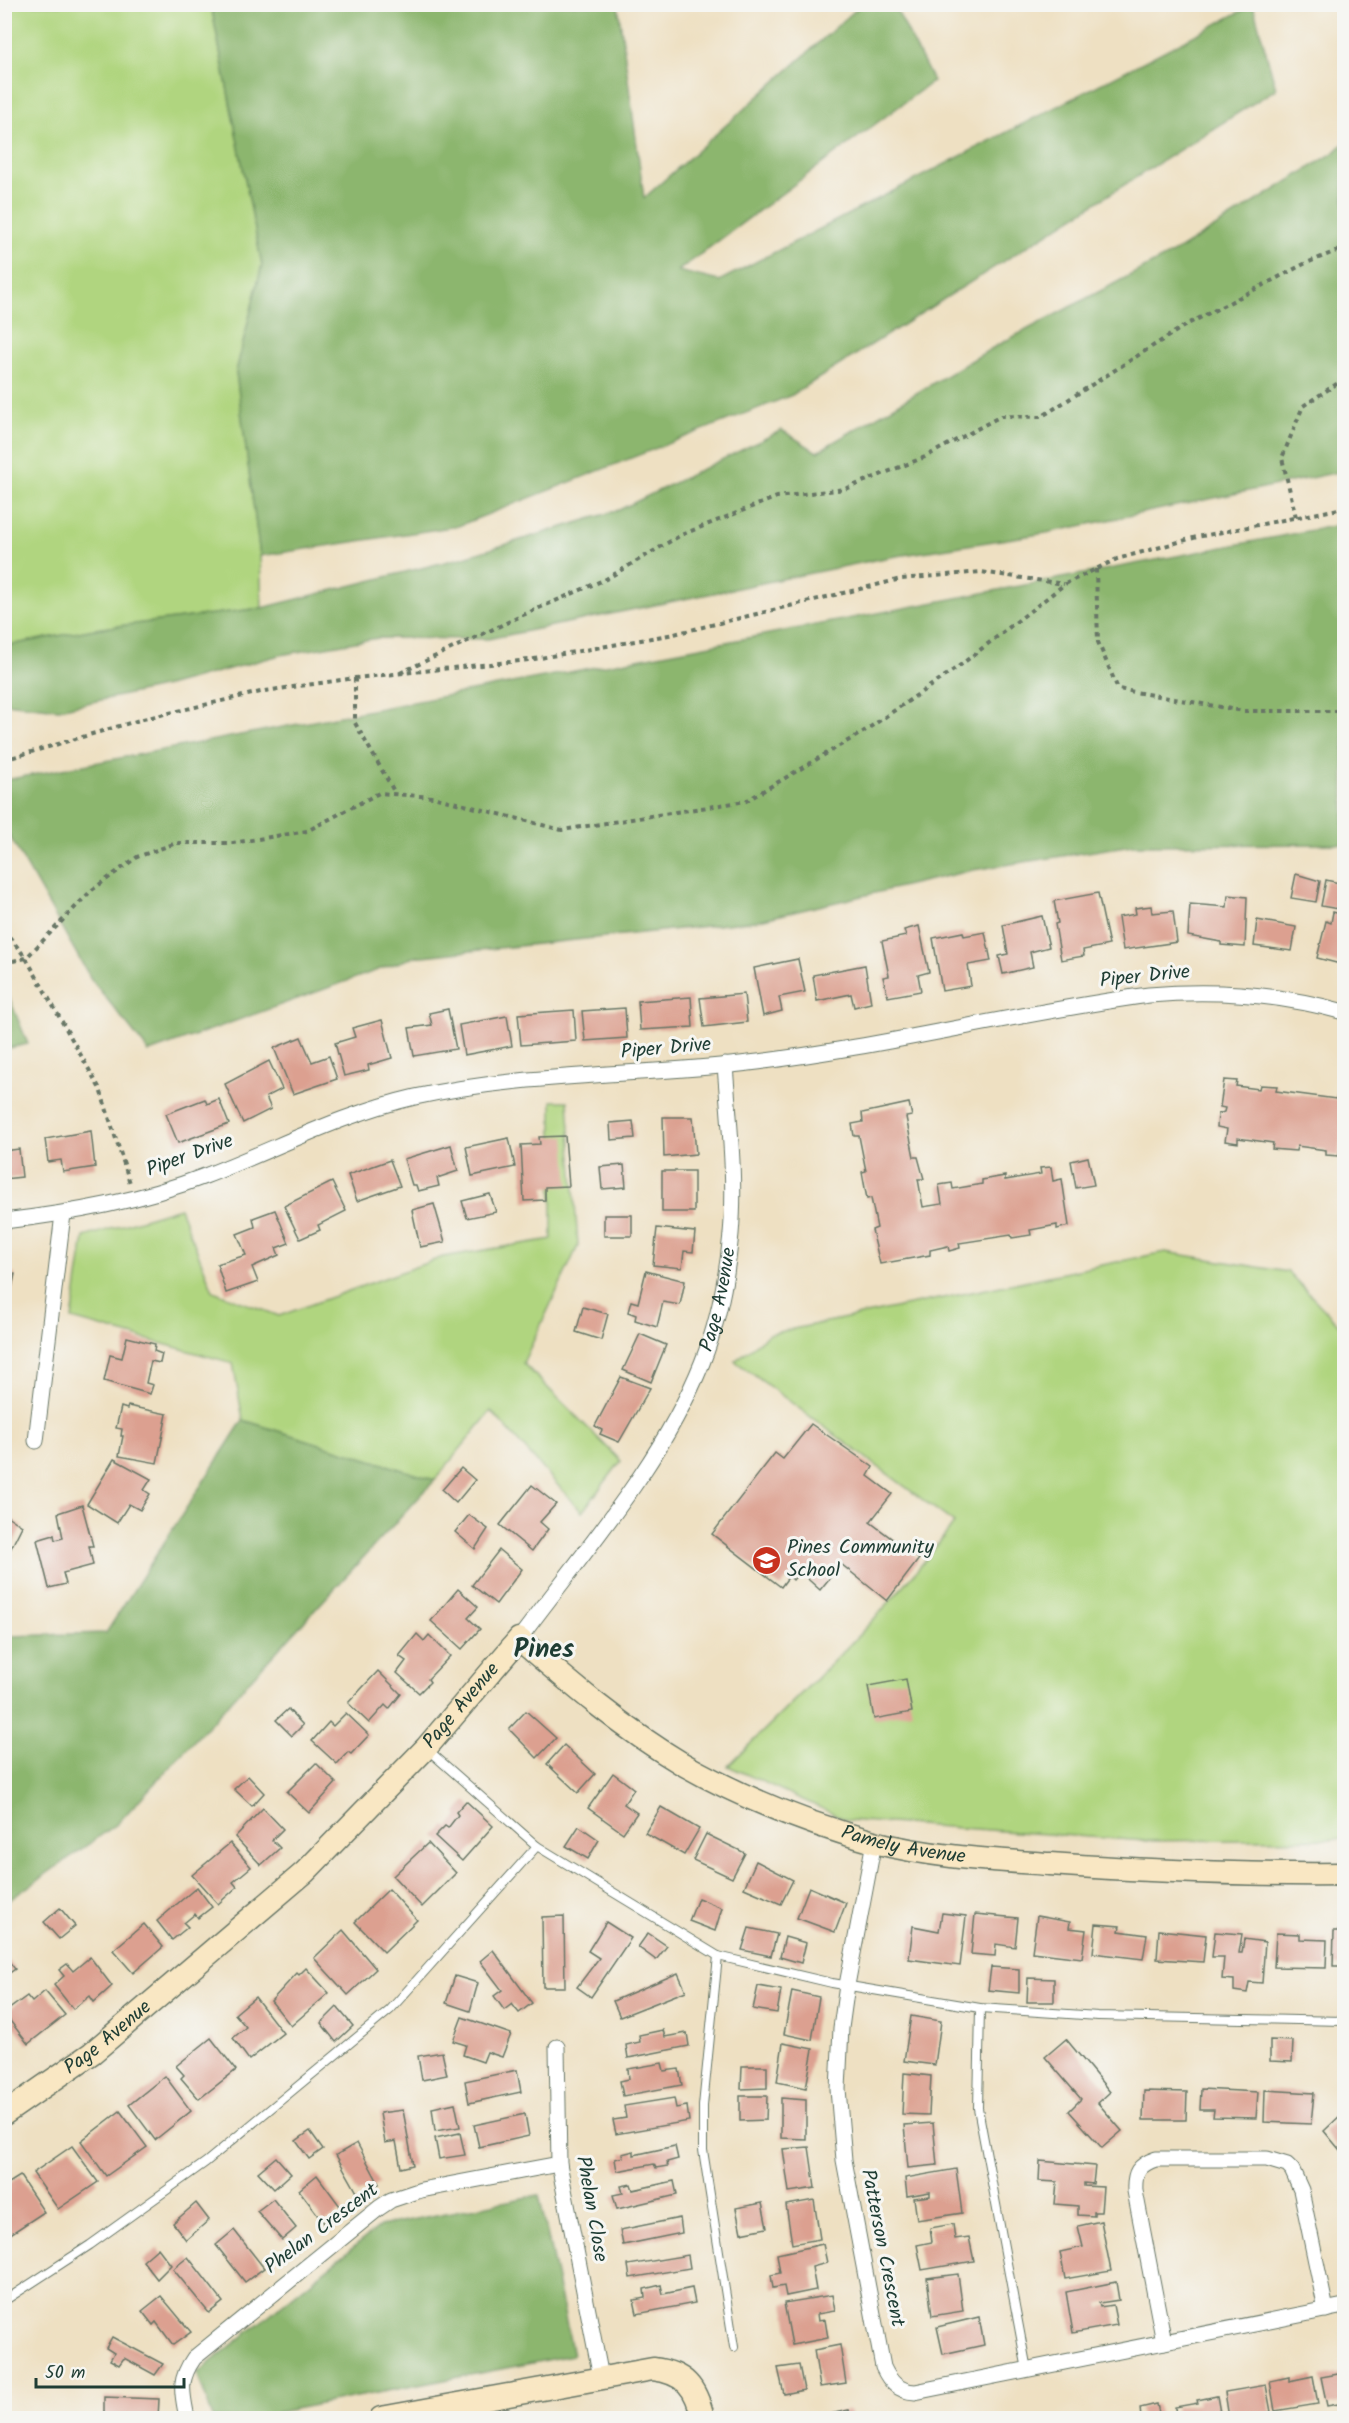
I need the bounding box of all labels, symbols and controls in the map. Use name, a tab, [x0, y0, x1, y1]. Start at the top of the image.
street label: Piper Drive	[1098, 956, 1192, 998]
street label: Piper Drive	[620, 1029, 712, 1069]
street label: Piper Drive	[142, 1125, 238, 1187]
street label: Page Avenue	[691, 1246, 745, 1356]
place label: Pines Community School	[787, 1532, 934, 1587]
school or university icon: Pines Community School	[750, 1544, 782, 1576]
district label: Pines	[514, 1629, 574, 1671]
street label: Page Avenue	[415, 1655, 508, 1757]
street label: Pamely Avenue	[837, 1817, 967, 1873]
street label: Page Avenue	[57, 1992, 159, 2084]
street label: Phelan Close	[566, 2154, 616, 2264]
street label: Patterson Crescent	[851, 2166, 913, 2330]
street label: Phelan Crescent	[258, 2175, 386, 2283]
scale bar	[36, 2351, 184, 2389]
text: 50 m	[45, 2359, 85, 2388]

